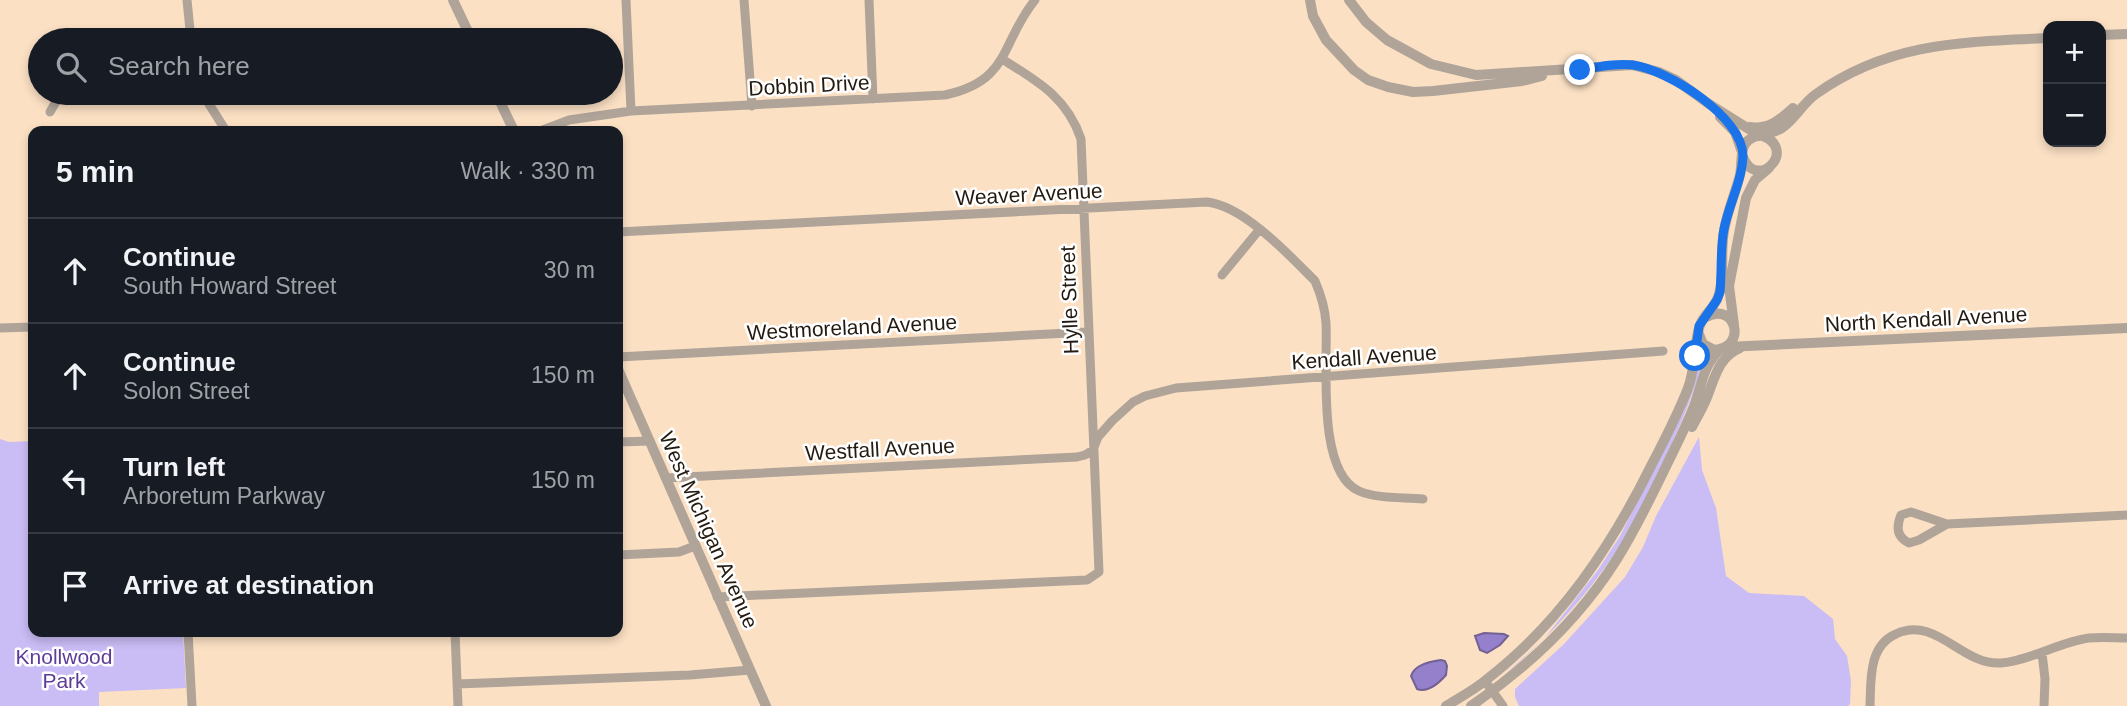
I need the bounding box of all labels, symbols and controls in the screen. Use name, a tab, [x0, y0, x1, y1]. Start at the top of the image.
map controls	[2043, 21, 2106, 147]
button: +	[2043, 21, 2106, 84]
search box	[28, 28, 623, 105]
icon: search	[52, 48, 90, 86]
text: Search here	[108, 51, 250, 81]
route end	[1564, 54, 1595, 85]
street label: Dobbin Drive	[748, 70, 870, 100]
button: −	[2043, 84, 2106, 147]
text: 5 min	[56, 155, 134, 188]
text: Walk · 330 m	[460, 158, 595, 184]
street label: Weaver Avenue	[955, 179, 1103, 209]
text: Continue	[123, 242, 236, 272]
street label: Hylle Street	[1056, 245, 1082, 355]
icon: ahead	[56, 252, 94, 290]
text: 30 m	[544, 257, 595, 283]
text: South Howard Street	[123, 273, 337, 299]
street label: North Kendall Avenue	[1824, 302, 2028, 336]
street label: Westmoreland Avenue	[746, 310, 958, 344]
street label: Kendall Avenue	[1291, 340, 1437, 374]
route start	[1679, 340, 1710, 371]
text: Continue	[123, 347, 236, 377]
icon: ahead	[56, 357, 94, 395]
text: 150 m	[531, 362, 595, 388]
text: Solon Street	[123, 378, 250, 404]
street label: West Michigan Avenue	[655, 428, 763, 632]
street label: Westfall Avenue	[805, 434, 955, 464]
text: Turn left	[123, 452, 225, 482]
icon: left	[56, 462, 94, 500]
text: 150 m	[531, 467, 595, 493]
text: Arboretum Parkway	[123, 483, 325, 509]
icon: arrive	[56, 567, 94, 605]
text: Arrive at destination	[123, 570, 374, 600]
park label: Knollwood Park	[16, 645, 112, 692]

